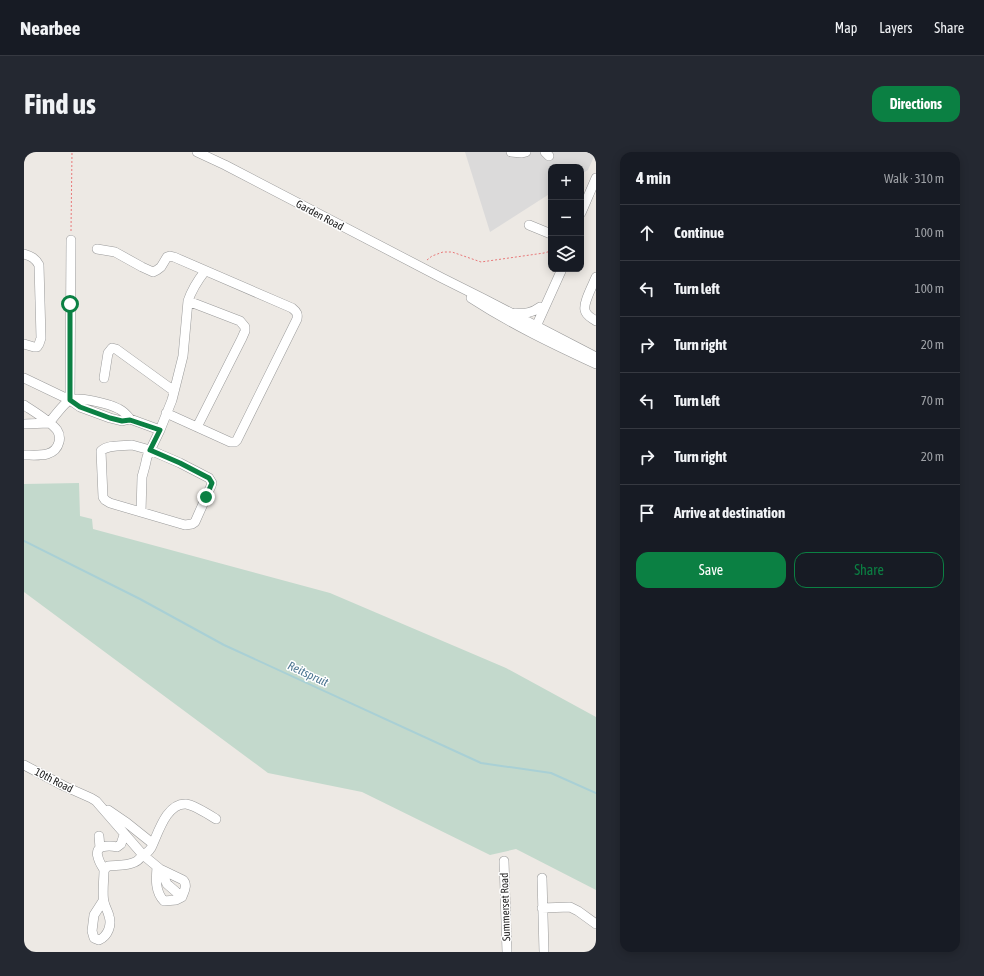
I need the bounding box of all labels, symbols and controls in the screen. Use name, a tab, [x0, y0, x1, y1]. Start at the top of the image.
text: Nearbee	[20, 17, 80, 39]
text: Map	[835, 20, 857, 36]
text: Layers	[879, 20, 912, 36]
text: Share	[934, 20, 964, 36]
button: Directions	[872, 86, 960, 122]
text: Find us	[24, 88, 96, 120]
map controls	[548, 164, 584, 272]
button: +	[548, 164, 584, 200]
text: 4 min	[636, 168, 671, 188]
text: Walk · 310 m	[884, 171, 944, 186]
street label: Garden Road	[294, 197, 346, 233]
button: −	[548, 200, 584, 236]
icon: ahead	[636, 222, 658, 244]
text: Continue	[674, 224, 724, 241]
text: 100 m	[915, 225, 944, 240]
button: layers	[548, 236, 584, 272]
icon: left	[636, 278, 658, 300]
text: Turn left	[674, 280, 720, 297]
text: 100 m	[915, 281, 944, 296]
route start	[61, 295, 79, 313]
icon: right	[636, 334, 658, 356]
text: Turn right	[674, 336, 727, 353]
text: 20 m	[921, 337, 944, 352]
icon: left	[636, 390, 658, 412]
text: Turn left	[674, 392, 720, 409]
text: 70 m	[921, 393, 944, 408]
icon: right	[636, 446, 658, 468]
text: Turn right	[674, 448, 727, 465]
text: 20 m	[921, 449, 944, 464]
route end	[197, 488, 215, 506]
icon: arrive	[636, 502, 658, 524]
text: Arrive at destination	[674, 504, 785, 521]
button: Save	[636, 552, 786, 588]
button: Share	[794, 552, 944, 588]
water label: Reitspruit	[285, 659, 331, 690]
street label: 10th Road	[33, 765, 75, 795]
street label: Summerset Road	[498, 873, 512, 941]

